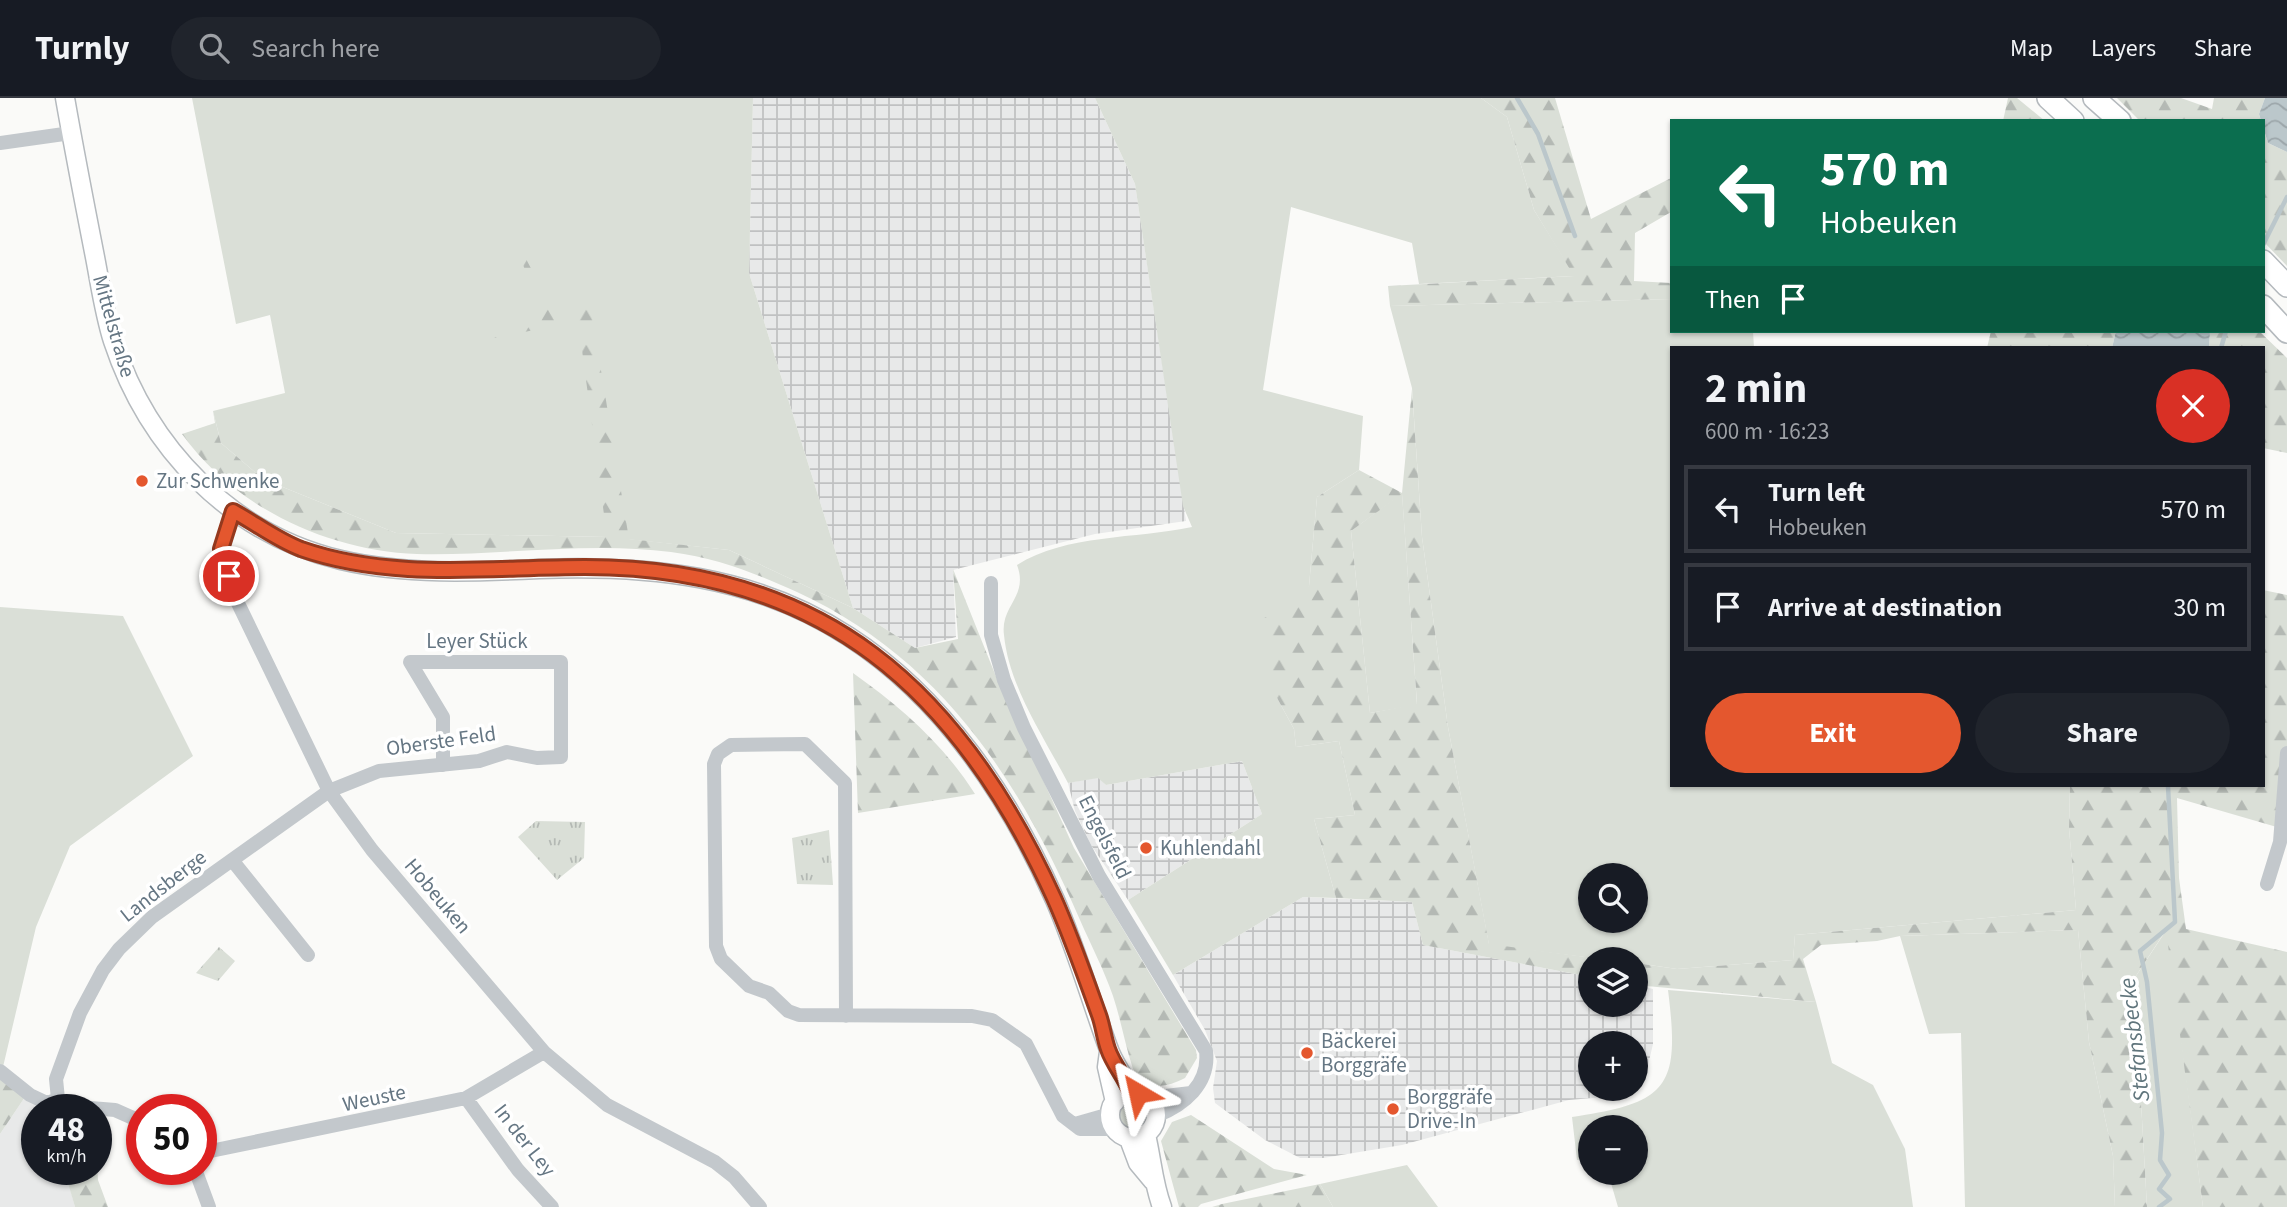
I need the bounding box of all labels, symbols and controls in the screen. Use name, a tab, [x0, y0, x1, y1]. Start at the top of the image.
search box	[171, 17, 661, 80]
text: Turnly	[35, 25, 129, 72]
icon: search	[195, 29, 233, 67]
text: Search here	[251, 30, 380, 67]
text: Map	[2010, 31, 2053, 66]
text: Layers	[2091, 31, 2156, 66]
text: Share	[2194, 31, 2252, 66]
text: 570 m	[1820, 135, 1949, 205]
icon: left	[1705, 147, 1796, 238]
text: Hobeuken	[1820, 200, 1958, 246]
street label: Mittelstraße	[85, 271, 143, 381]
icon: arrive	[1774, 280, 1812, 318]
text: Then	[1705, 281, 1760, 318]
text: 2 min	[1705, 359, 1807, 419]
button: close	[2156, 369, 2230, 443]
text: 600 m · 16:23	[1705, 415, 1829, 448]
place label: Zur Schwenke	[156, 466, 279, 496]
marker: Zur Schwenke	[134, 473, 150, 489]
text: Turn left	[1768, 474, 1865, 511]
icon: left	[1709, 490, 1747, 528]
text: 570 m	[2160, 491, 2226, 528]
text: Hobeuken	[1768, 511, 1867, 544]
pin	[199, 546, 259, 606]
icon: arrive	[210, 557, 248, 595]
icon: arrive	[1709, 588, 1747, 626]
text: Arrive at destination	[1768, 589, 2002, 626]
text: 30 m	[2173, 589, 2226, 626]
street label: Leyer Stück	[426, 626, 528, 656]
button: Exit	[1705, 693, 1961, 773]
button: Share	[1975, 693, 2230, 773]
street label: Oberste Feld	[384, 718, 498, 764]
street label: Engelsfeld	[1071, 790, 1139, 884]
place label: Kuhlendahl	[1160, 833, 1261, 863]
marker: Kuhlendahl	[1138, 840, 1154, 856]
street label: Landsberge	[113, 843, 213, 929]
street label: Hobeuken	[397, 852, 479, 940]
map controls	[1578, 863, 1648, 1185]
button: search	[1578, 863, 1648, 933]
button: layers	[1578, 947, 1648, 1017]
water label: Stefansbecke	[2111, 976, 2158, 1104]
place label: Bäckerei Borggräfe	[1321, 1026, 1407, 1080]
button: +	[1578, 1031, 1648, 1101]
marker: Bäckerei Borggräfe	[1299, 1045, 1315, 1061]
position arrow	[1101, 1056, 1175, 1130]
street label: Weuste	[340, 1077, 408, 1119]
place label: Borggräfe Drive-In	[1407, 1082, 1493, 1136]
speed limit sign: 50	[126, 1094, 217, 1185]
street label: In der Ley	[487, 1097, 563, 1183]
marker: Borggräfe Drive-In	[1385, 1101, 1401, 1117]
text: 48	[48, 1105, 85, 1155]
button: −	[1578, 1115, 1648, 1185]
text: km/h	[47, 1144, 86, 1169]

